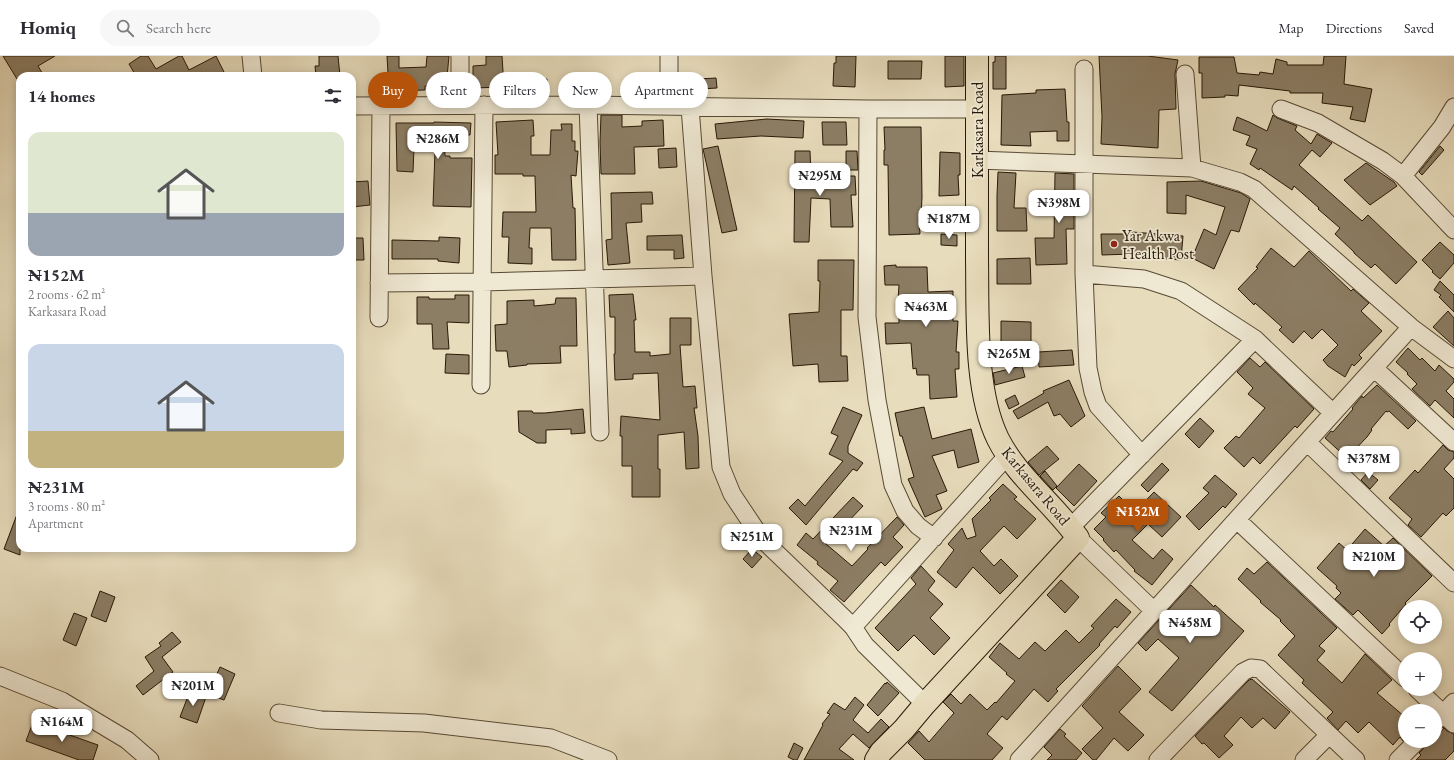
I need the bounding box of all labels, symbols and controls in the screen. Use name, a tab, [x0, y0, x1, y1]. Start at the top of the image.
search box	[100, 10, 380, 46]
text: Homiq	[20, 15, 76, 40]
icon: search	[114, 17, 136, 39]
text: Search here	[146, 18, 211, 37]
text: Map	[1278, 19, 1304, 37]
text: Directions	[1326, 19, 1382, 37]
text: Saved	[1404, 19, 1434, 37]
chip: Buy	[368, 72, 418, 108]
chip: Rent	[426, 72, 481, 108]
chip: Filters	[489, 72, 550, 108]
chip: New	[558, 72, 612, 108]
chip: Apartment	[620, 72, 708, 108]
street label: Karkasara Road	[967, 81, 988, 178]
text: 14 homes	[28, 85, 95, 107]
icon: filters	[322, 85, 344, 107]
pin: ₦286M	[410, 126, 466, 160]
text: ₦286M	[416, 130, 460, 147]
icon: home	[150, 158, 222, 230]
pin: ₦295M	[792, 163, 848, 197]
text: ₦295M	[798, 167, 842, 184]
pin: ₦398M	[1031, 190, 1087, 224]
text: ₦398M	[1037, 194, 1081, 211]
pin: ₦187M	[921, 206, 977, 240]
text: ₦187M	[927, 210, 971, 227]
place label: Yar Akwa Health Post	[1122, 225, 1194, 264]
marker: Yar Akwa Health Post	[1109, 239, 1119, 249]
text: ₦152M	[28, 264, 85, 286]
text: 2 rooms · 62 m²	[28, 286, 105, 303]
pin: ₦463M	[898, 294, 954, 328]
text: ₦463M	[904, 298, 948, 315]
text: Karkasara Road	[28, 303, 106, 320]
pin: ₦265M	[981, 341, 1037, 375]
text: ₦265M	[987, 345, 1031, 362]
icon: home	[150, 370, 222, 442]
street label: Karkasara Road	[997, 442, 1076, 530]
pin: ₦378M	[1341, 446, 1397, 480]
text: ₦378M	[1347, 450, 1391, 467]
text: ₦231M	[28, 476, 85, 498]
text: 3 rooms · 80 m²	[28, 498, 105, 515]
pin: ₦152M	[1110, 499, 1166, 533]
text: ₦152M	[1116, 503, 1160, 520]
text: Apartment	[28, 515, 83, 532]
pin: ₦231M	[823, 518, 879, 552]
text: ₦231M	[829, 522, 873, 539]
pin: ₦251M	[724, 524, 780, 558]
text: ₦251M	[730, 528, 774, 545]
pin: ₦210M	[1346, 544, 1402, 578]
text: ₦210M	[1352, 548, 1396, 565]
map controls	[1398, 600, 1442, 748]
button: locate	[1398, 600, 1442, 644]
pin: ₦458M	[1162, 610, 1218, 644]
text: ₦458M	[1168, 614, 1212, 631]
button: +	[1398, 652, 1442, 696]
pin: ₦201M	[165, 673, 221, 707]
text: ₦201M	[171, 677, 215, 694]
button: −	[1398, 704, 1442, 748]
pin: ₦164M	[34, 709, 90, 743]
text: ₦164M	[40, 713, 84, 730]

